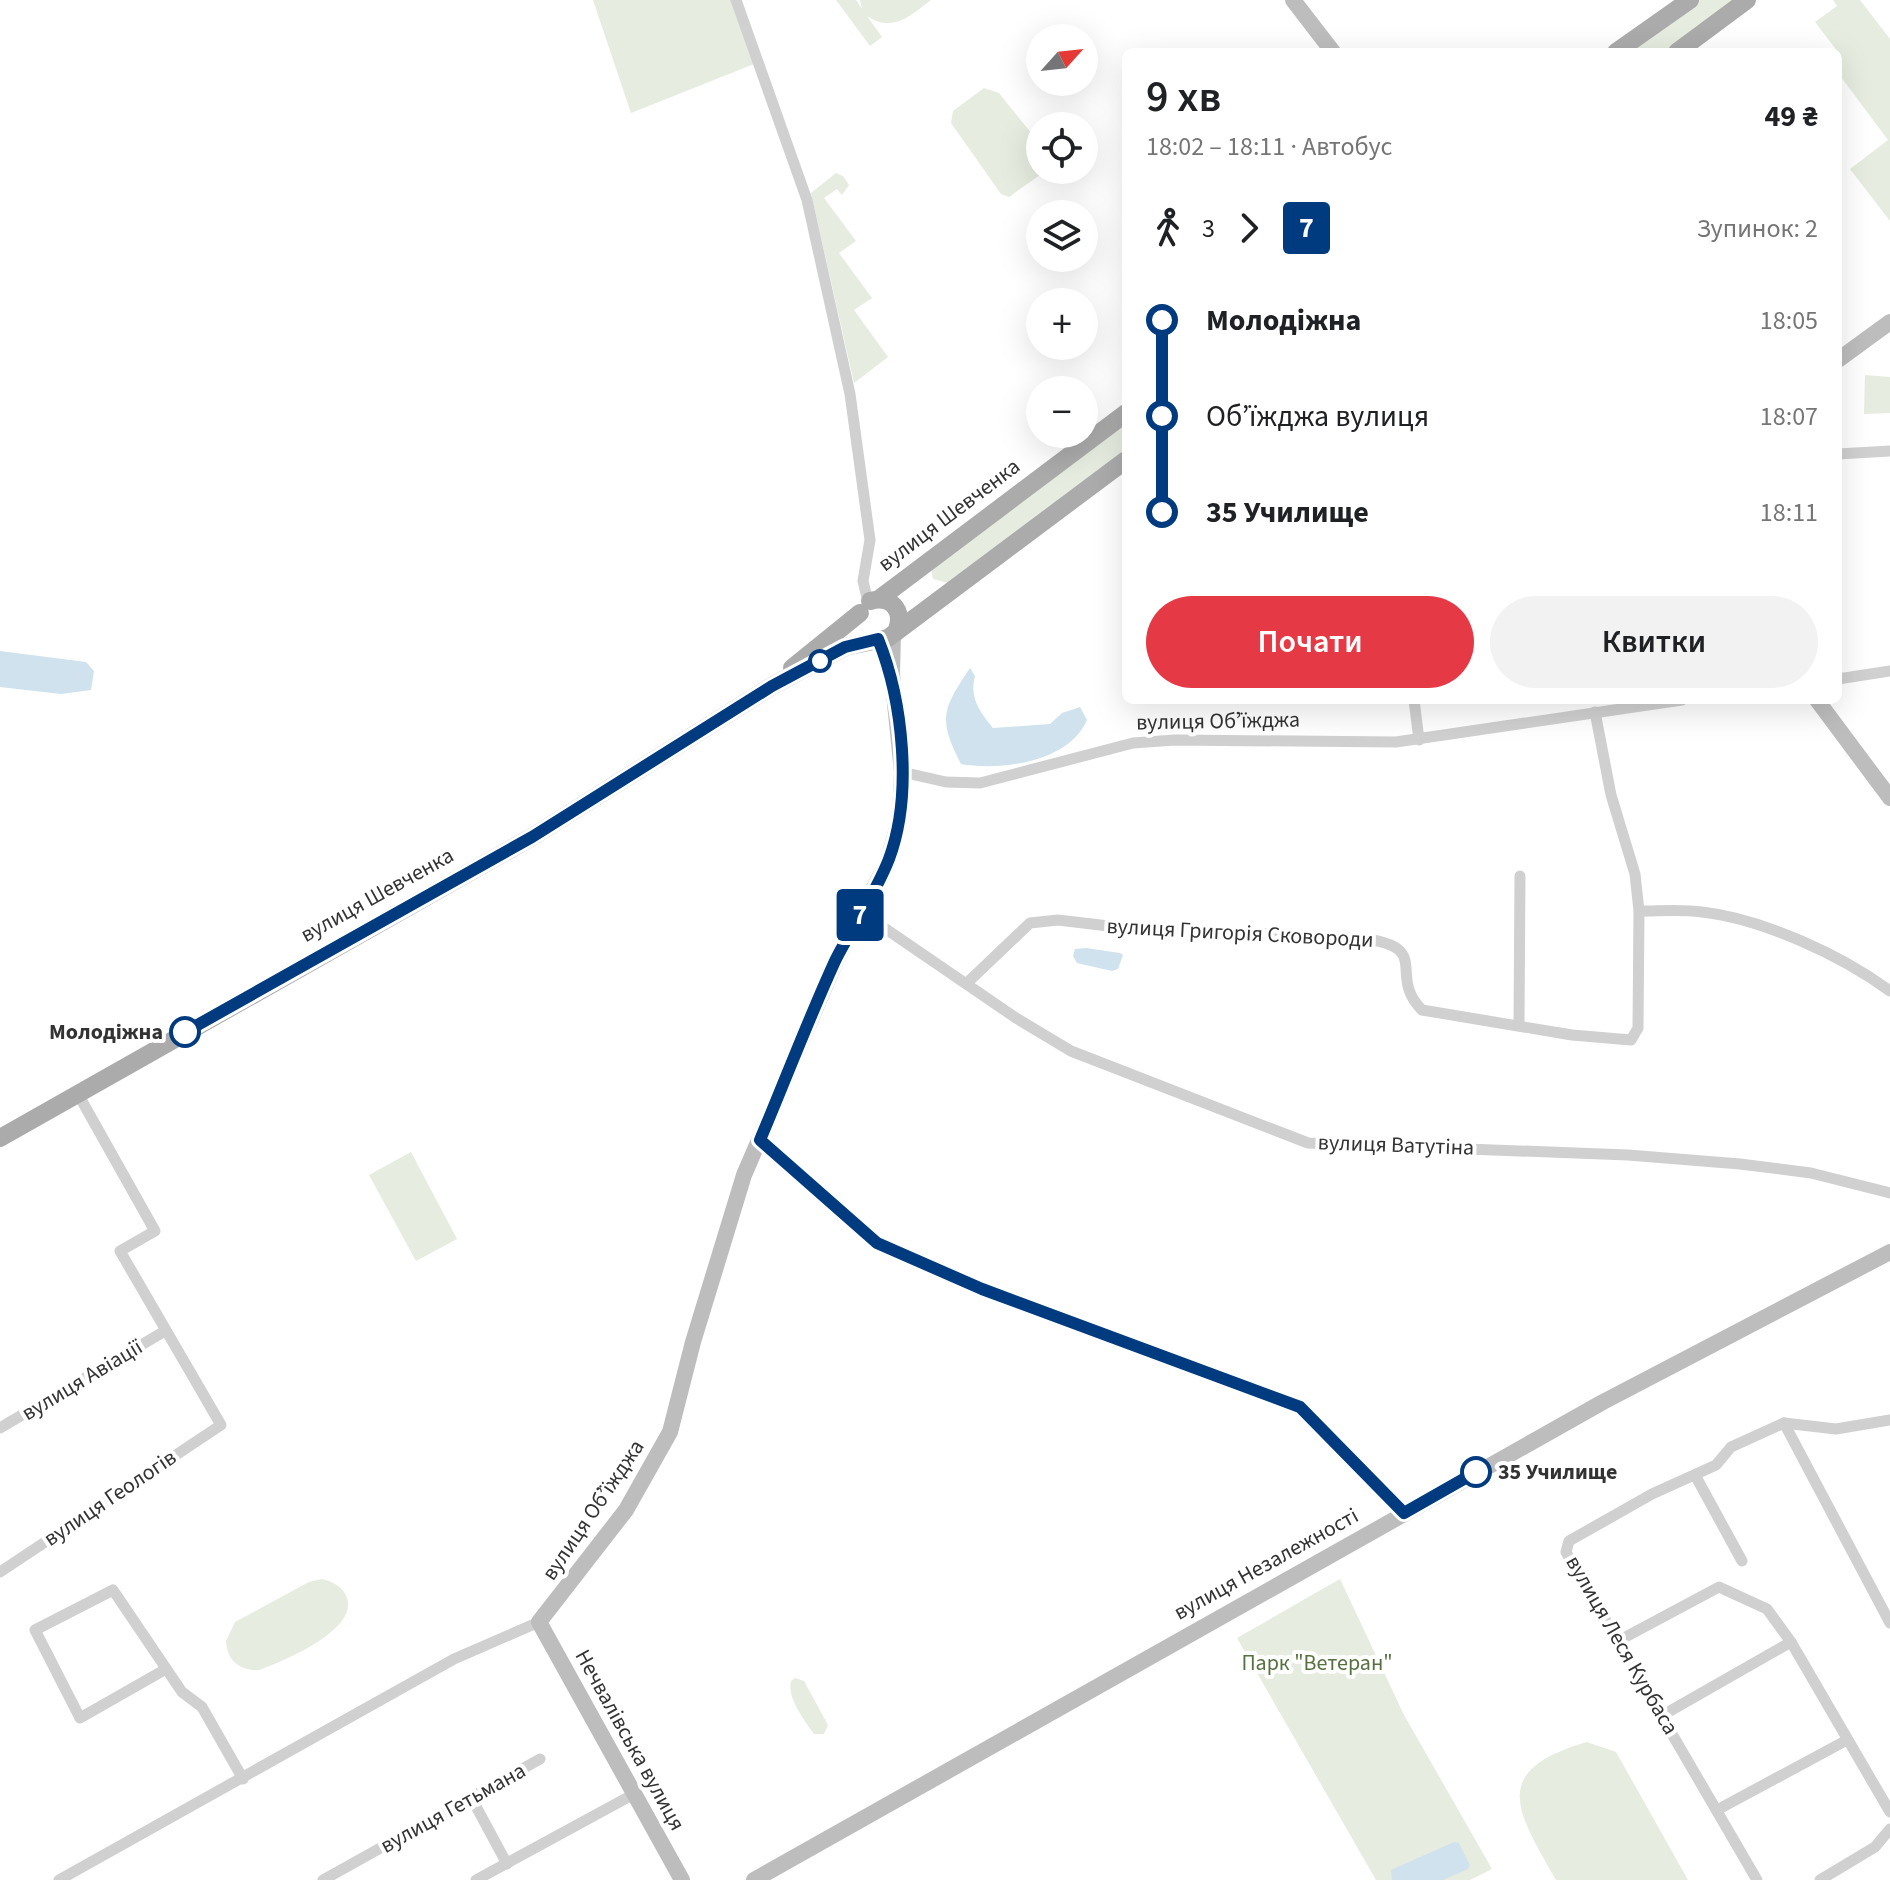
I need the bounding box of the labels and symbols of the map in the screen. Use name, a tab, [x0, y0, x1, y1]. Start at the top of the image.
north arrow	[1026, 24, 1098, 96]
street label: вулиця Шевченка	[871, 451, 1027, 579]
unlabelled marker	[809, 650, 831, 672]
street label: вулиця Обʼїжджа	[1136, 704, 1300, 738]
street label: вулиця Шевченка	[295, 840, 459, 950]
line badge: 7	[834, 889, 886, 941]
street label: вулиця Григорія Сковороди	[1106, 910, 1374, 956]
place label: Молодіжна	[49, 1016, 163, 1048]
marker: Молодіжна	[170, 1017, 200, 1047]
street label: вулиця Ватутіна	[1317, 1126, 1475, 1164]
street label: вулиця Авіації	[15, 1331, 149, 1429]
street label: вулиця Обʼїжджа	[534, 1433, 652, 1587]
street label: вулиця Геологів	[37, 1442, 183, 1554]
place label: 35 Училище	[1498, 1456, 1617, 1488]
marker: 35 Училище	[1461, 1457, 1491, 1487]
street label: вулиця Незалежності	[1168, 1500, 1364, 1628]
street label: вулиця Леся Курбаса	[1558, 1549, 1686, 1741]
street label: Нечвалівська вулиця	[567, 1643, 693, 1837]
park label: Парк "Ветеран"	[1241, 1647, 1393, 1679]
street label: вулиця Гетьмана	[374, 1755, 532, 1861]

